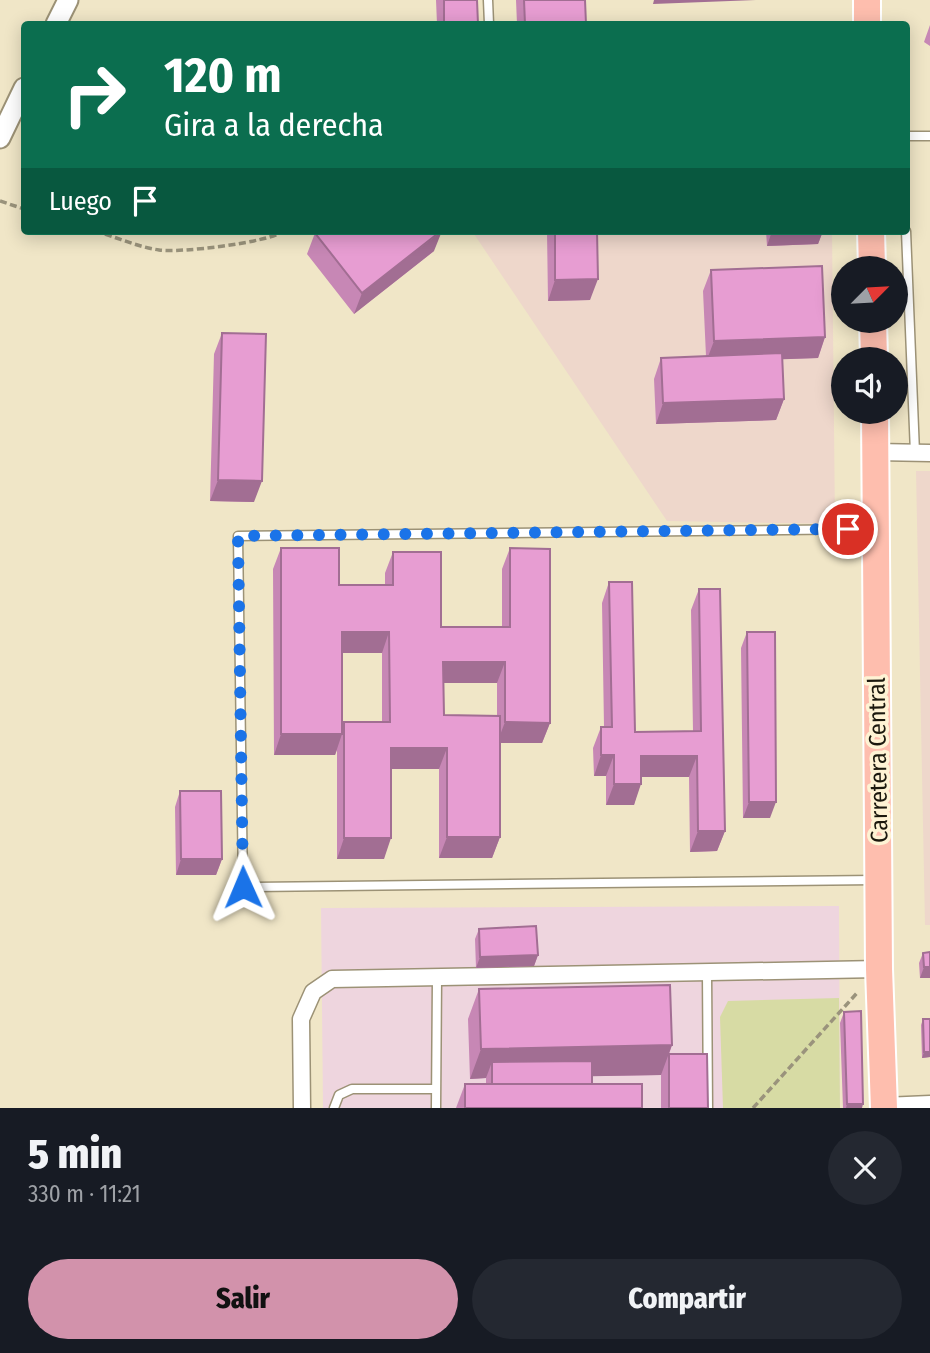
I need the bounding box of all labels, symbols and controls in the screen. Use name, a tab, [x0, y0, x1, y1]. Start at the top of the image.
text: 120 m	[164, 46, 282, 105]
icon: right	[49, 49, 140, 140]
text: Gira a la derecha	[164, 106, 384, 144]
icon: arrive	[126, 182, 164, 220]
text: Luego	[49, 186, 112, 217]
north arrow	[831, 256, 908, 332]
map controls	[831, 256, 908, 424]
button: sound	[831, 347, 908, 424]
pin	[818, 499, 878, 559]
icon: arrive	[829, 510, 867, 548]
street label: Carretera Central	[863, 677, 893, 843]
position arrow	[206, 850, 280, 924]
text: 5 min	[28, 1129, 122, 1179]
button: close	[828, 1131, 902, 1205]
text: 330 m · 11:21	[28, 1180, 141, 1208]
button: Salir	[28, 1259, 458, 1339]
button: Compartir	[472, 1259, 902, 1339]

